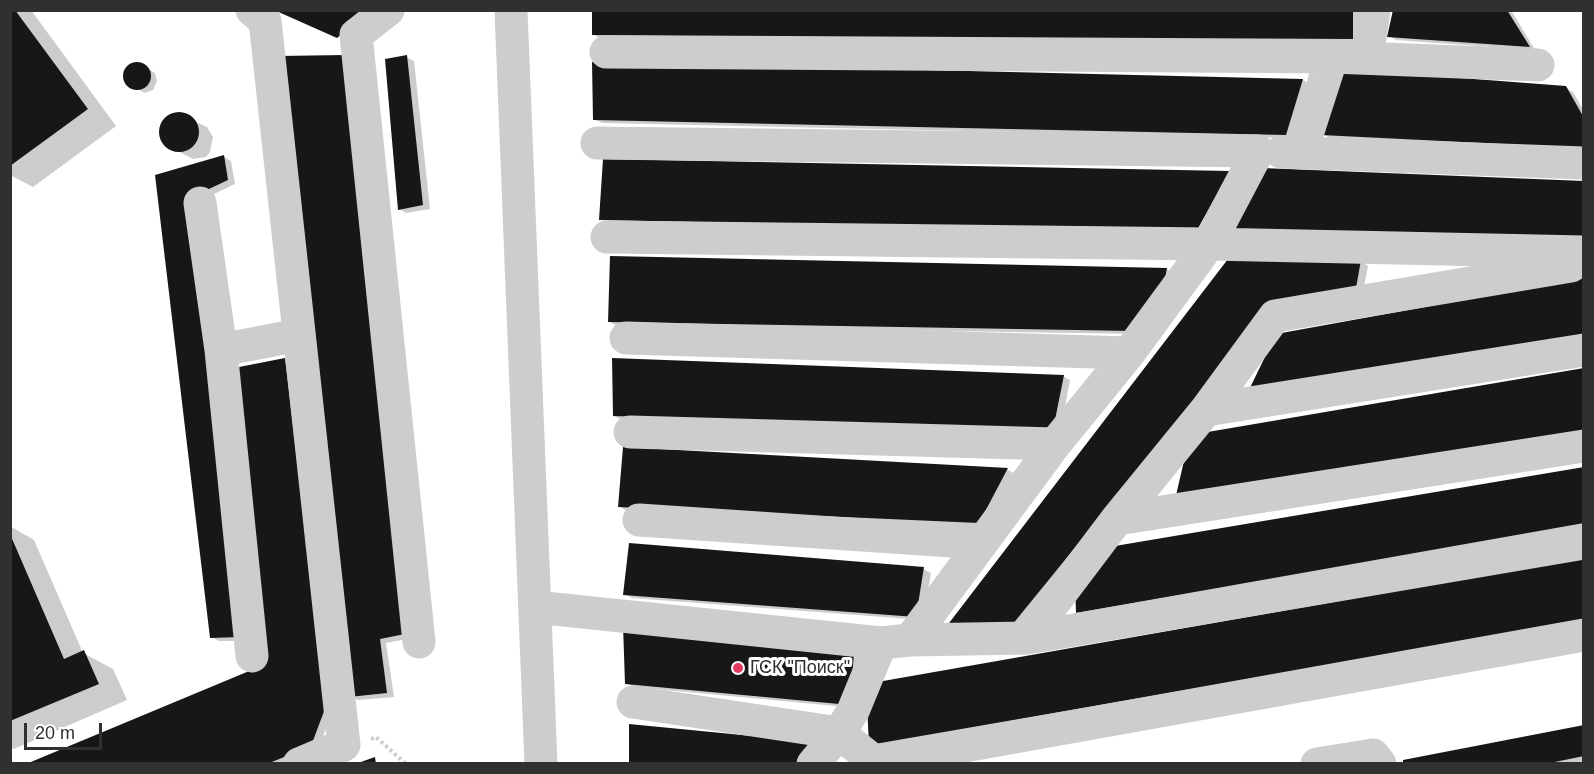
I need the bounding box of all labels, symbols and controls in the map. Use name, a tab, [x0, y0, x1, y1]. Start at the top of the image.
place label: ГСК "Поиск"	[750, 657, 850, 679]
marker: ГСК "Поиск"	[731, 661, 745, 675]
scale bar	[27, 711, 105, 749]
text: 20 m	[35, 723, 75, 743]

